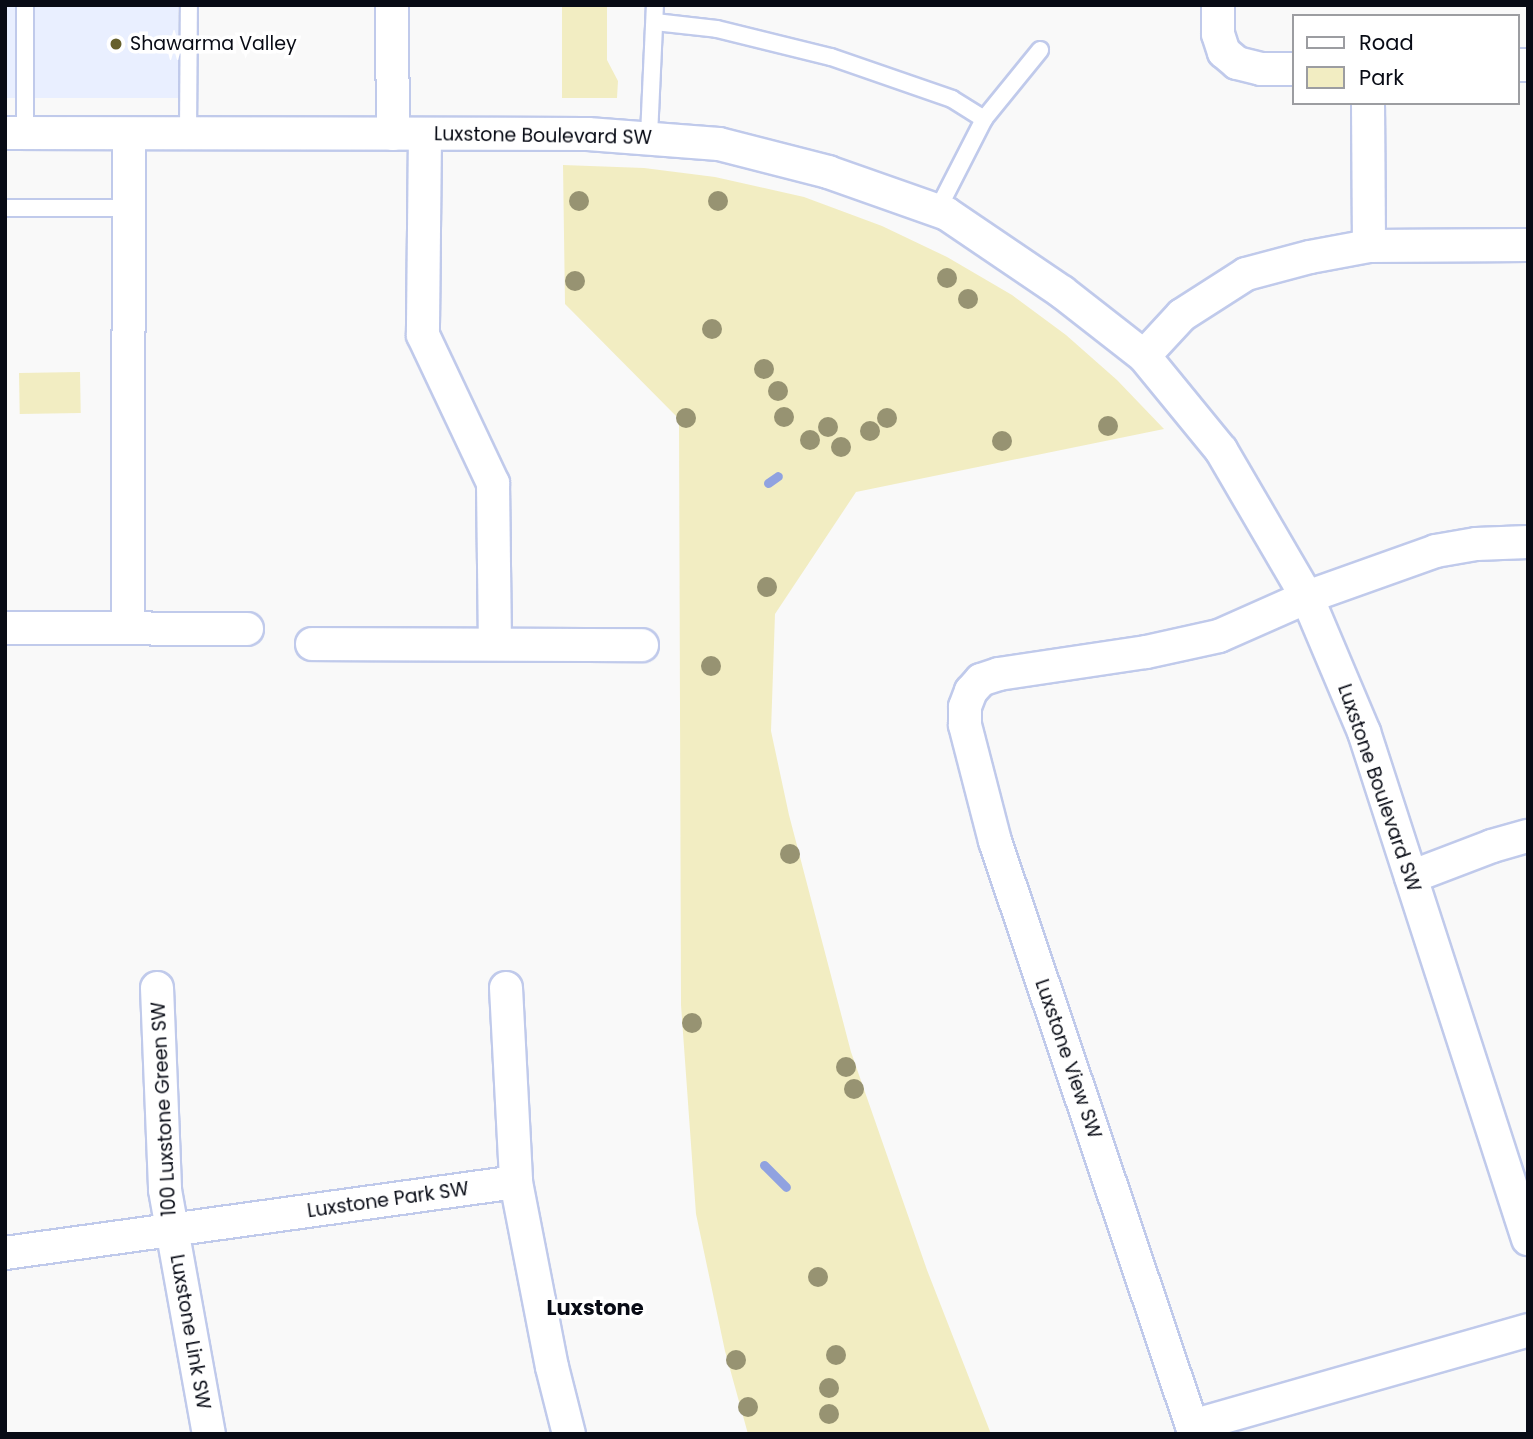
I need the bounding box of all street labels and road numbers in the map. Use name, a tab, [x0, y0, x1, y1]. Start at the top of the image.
street label: Luxstone Boulevard SW	[434, 123, 652, 149]
street label: Luxstone Boulevard SW	[1333, 681, 1425, 895]
street label: Luxstone View SW	[1030, 976, 1106, 1142]
street label: 100 Luxstone Green SW	[147, 1001, 181, 1217]
street label: Luxstone Park SW	[306, 1177, 470, 1223]
street label: Luxstone Link SW	[165, 1253, 215, 1411]

